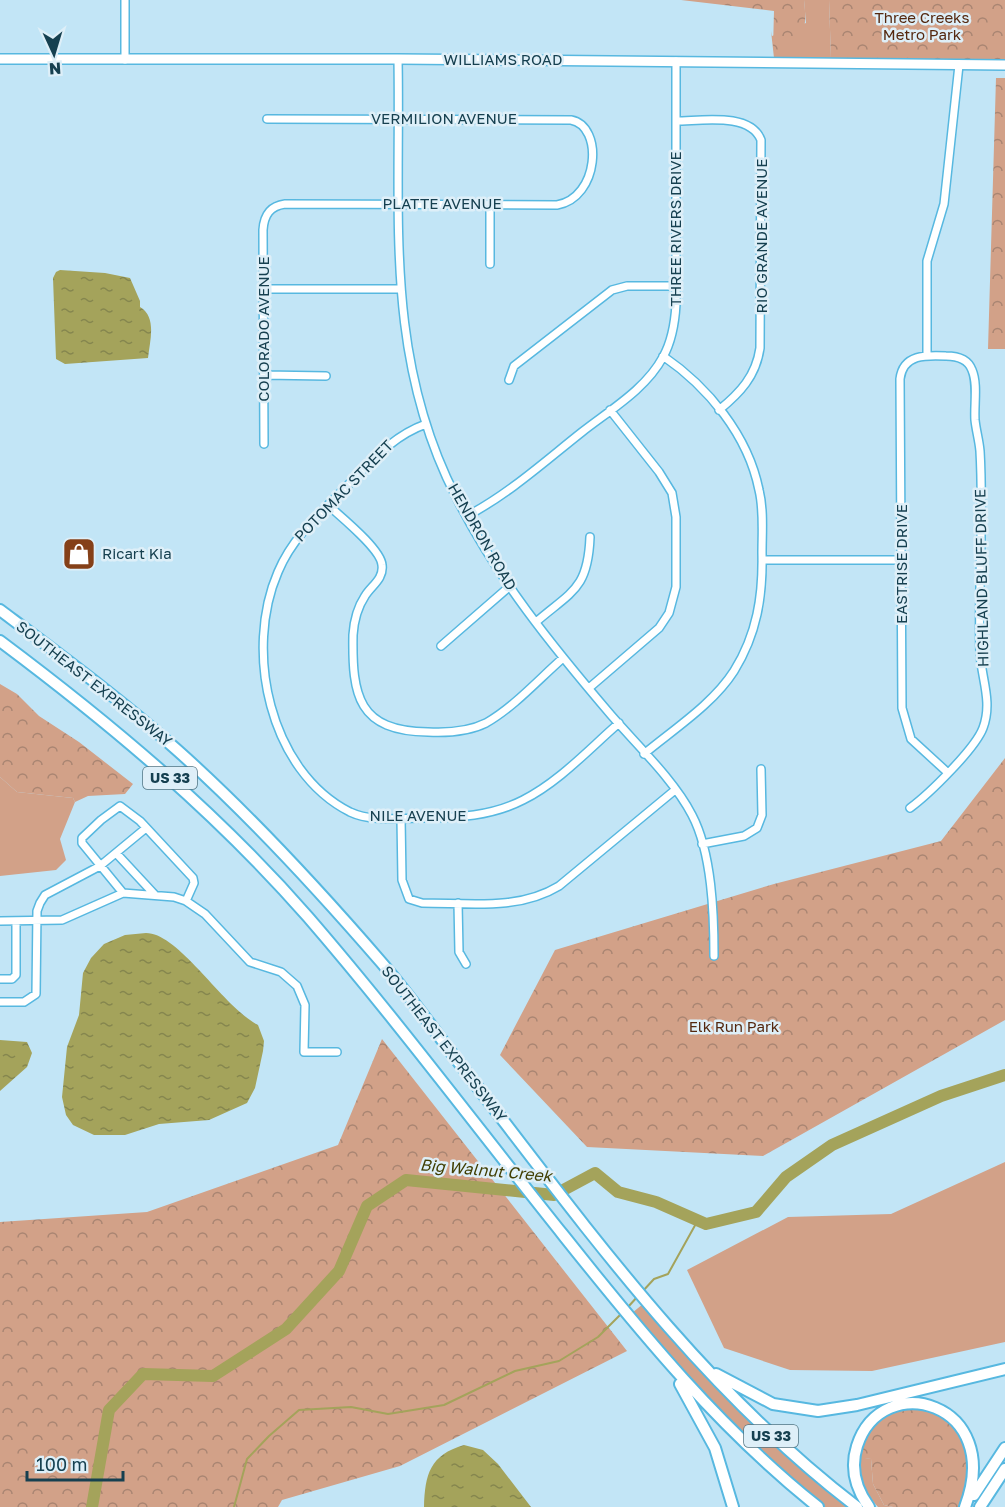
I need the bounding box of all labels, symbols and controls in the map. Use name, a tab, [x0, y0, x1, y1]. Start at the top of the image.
park label: Three Creeks Metro Park	[874, 8, 970, 43]
north arrow	[24, 24, 84, 84]
street label: WILLIAMS ROAD	[444, 50, 562, 68]
text: N	[48, 59, 62, 79]
street label: VERMILION AVENUE	[371, 109, 517, 127]
street label: THREE RIVERS DRIVE	[666, 151, 684, 307]
street label: RIO GRANDE AVENUE	[752, 159, 770, 313]
street label: PLATTE AVENUE	[382, 194, 502, 212]
street label: COLORADO AVENUE	[254, 256, 272, 402]
street label: POTOMAC STREET	[290, 436, 396, 545]
street label: HENDRON ROAD	[445, 480, 521, 593]
street label: HIGHLAND BLUFF DRIVE	[970, 489, 992, 667]
street label: EASTRISE DRIVE	[892, 504, 910, 624]
shop icon: Ricart Kia	[61, 536, 97, 572]
place label: Ricart Kia	[102, 544, 172, 562]
street label: SOUTHEAST EXPRESSWAY	[13, 617, 176, 750]
road number: US 33	[143, 767, 197, 789]
street label: NILE AVENUE	[370, 806, 466, 824]
street label: SOUTHEAST EXPRESSWAY	[378, 962, 511, 1125]
park label: Elk Run Park	[689, 1017, 780, 1035]
water label: Big Walnut Creek	[419, 1154, 555, 1186]
road number: US 33	[744, 1425, 798, 1447]
scale bar	[27, 1444, 123, 1482]
text: 100 m	[36, 1453, 87, 1475]

